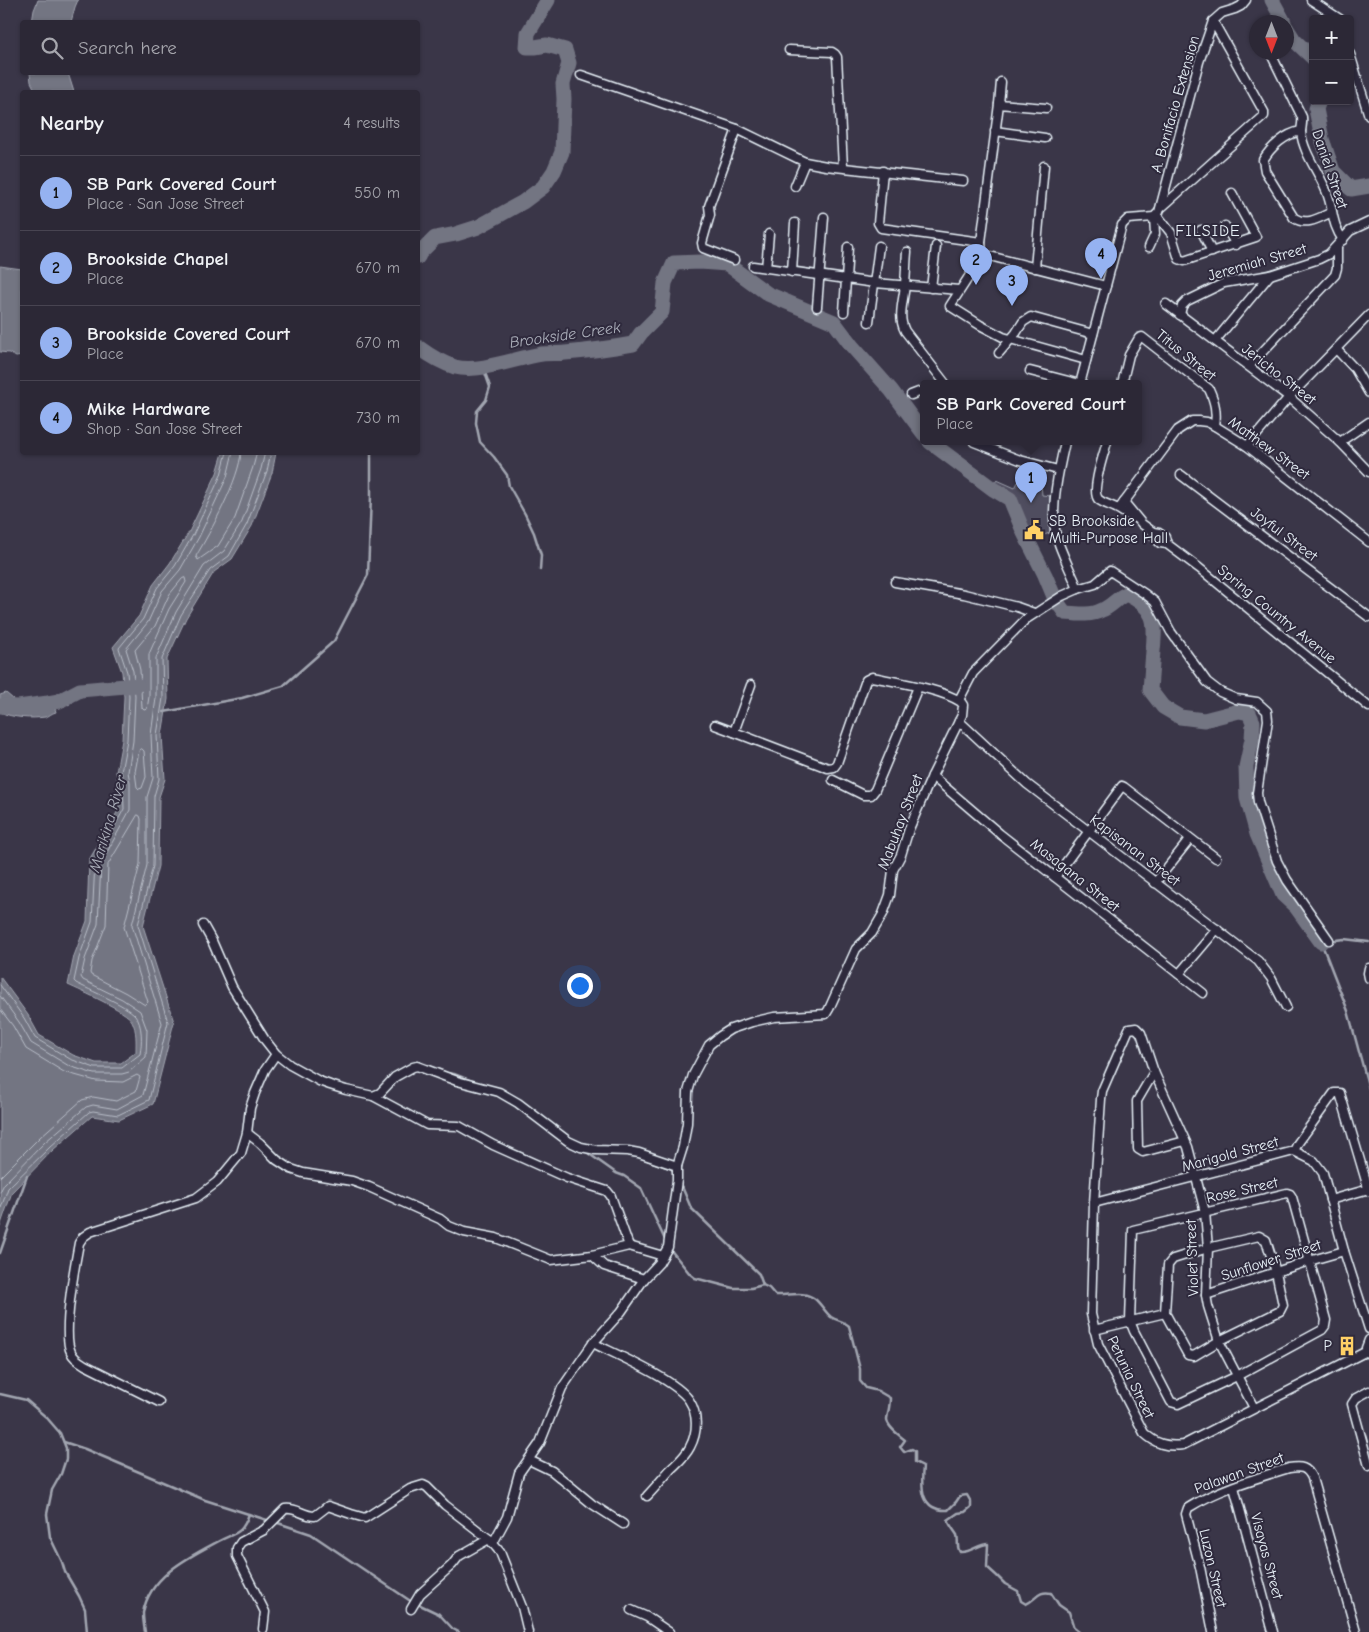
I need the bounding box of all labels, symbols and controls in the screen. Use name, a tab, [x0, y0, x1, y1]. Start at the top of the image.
north arrow	[1249, 15, 1294, 60]
map controls	[1309, 15, 1354, 105]
button: +	[1309, 15, 1354, 60]
search box	[20, 20, 420, 75]
street label: A. Bonifacio Extension	[1147, 33, 1203, 175]
icon: search	[38, 34, 66, 62]
text: Search here	[78, 37, 177, 59]
button: −	[1309, 60, 1354, 105]
text: Nearby	[40, 111, 104, 135]
text: 4 results	[343, 114, 400, 132]
street label: Daniel Street	[1308, 127, 1352, 211]
text: SB Park Covered Court	[87, 173, 276, 195]
text: 1	[53, 184, 59, 202]
text: 550 m	[354, 184, 400, 202]
text: Place · San Jose Street	[87, 195, 244, 213]
district label: FILSIDE	[1175, 222, 1241, 240]
pin: 4	[1085, 238, 1117, 279]
street label: Jeremiah Street	[1206, 239, 1309, 285]
pin: 2	[960, 244, 992, 285]
text: Brookside Chapel	[87, 248, 228, 270]
text: 2	[52, 259, 60, 277]
text: 670 m	[355, 259, 400, 277]
pin: 3	[996, 265, 1028, 306]
text: Place	[87, 270, 123, 288]
water label: Brookside Creek	[508, 318, 622, 352]
text: Brookside Covered Court	[87, 323, 290, 345]
street label: Titus Street	[1152, 325, 1220, 385]
text: 3	[52, 334, 60, 352]
text: 670 m	[355, 334, 400, 352]
street label: Jericho Street	[1238, 339, 1320, 409]
text: Place	[87, 345, 123, 363]
popup	[920, 380, 1142, 445]
text: SB Park Covered Court	[937, 393, 1125, 415]
text: Mike Hardware	[87, 398, 210, 420]
text: 4	[52, 409, 60, 427]
text: 730 m	[356, 409, 400, 427]
street label: Matthew Street	[1225, 413, 1314, 484]
text: Place	[937, 415, 973, 433]
text: Shop · San Jose Street	[87, 420, 242, 438]
pin: 1	[1015, 462, 1047, 503]
street label: Joyful Street	[1247, 503, 1322, 565]
place label: SB Brookside Multi-Purpose Hall	[1049, 512, 1168, 547]
public building icon: SB Brookside Multi-Purpose Hall	[1023, 519, 1045, 541]
street label: Spring Country Avenue	[1214, 561, 1340, 668]
street label: Mabuhay Street	[873, 771, 927, 872]
water label: Marikina River	[85, 773, 131, 875]
street label: Kapisanan Street	[1086, 810, 1184, 890]
street label: Masagana Street	[1027, 834, 1124, 916]
your location	[567, 973, 593, 999]
street label: Marigold Street	[1180, 1132, 1281, 1176]
street label: Rose Street	[1204, 1173, 1280, 1207]
street label: Violet Street	[1182, 1218, 1202, 1297]
street label: Sunflower Street	[1219, 1235, 1324, 1285]
street label: Petunia Street	[1103, 1333, 1159, 1422]
building icon: P	[1336, 1335, 1358, 1357]
place label: P	[1324, 1337, 1333, 1355]
street label: Palawan Street	[1192, 1448, 1287, 1498]
street label: Visayas Street	[1247, 1511, 1287, 1602]
street label: Luzon Street	[1195, 1527, 1231, 1610]

